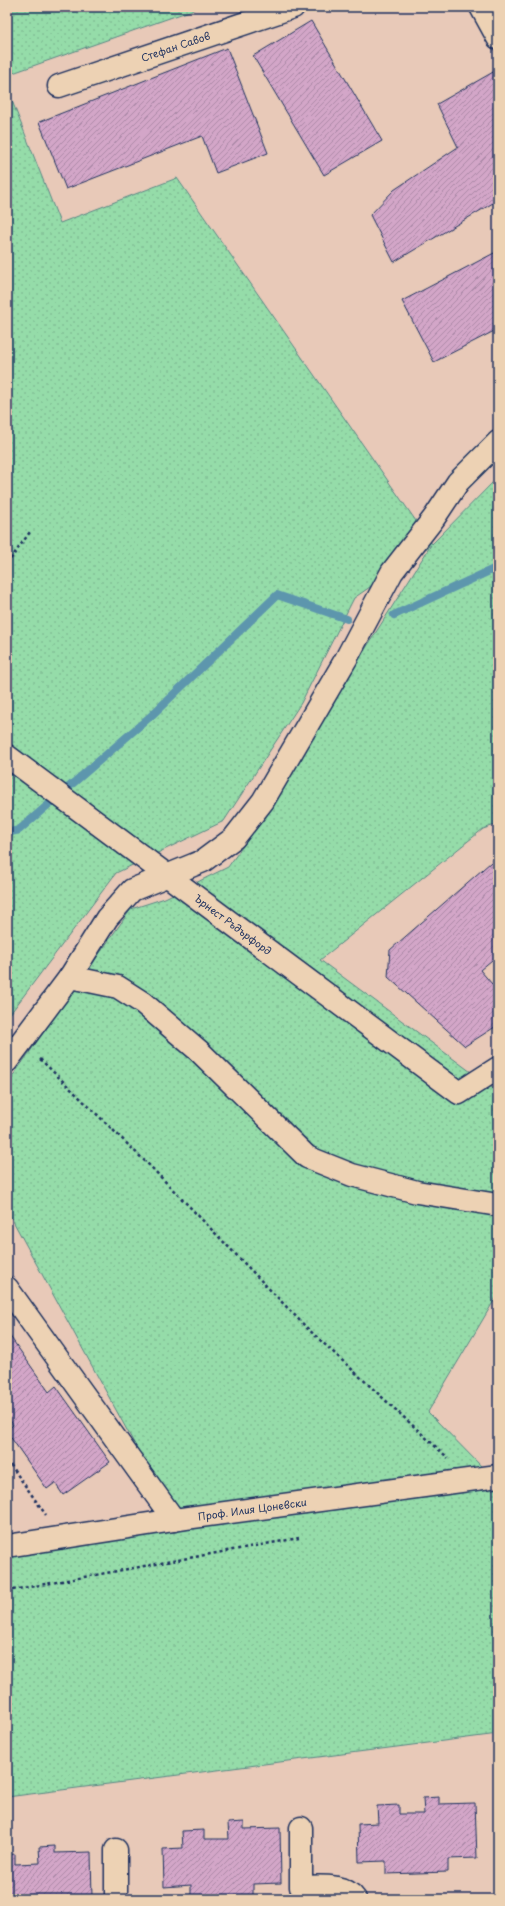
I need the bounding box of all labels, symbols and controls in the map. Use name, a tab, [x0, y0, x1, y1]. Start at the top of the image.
street label: Стефан Савов	[139, 28, 212, 65]
street label: Ърнест Ръдърфорд	[192, 890, 275, 958]
street label: Проф. Илия Цоневски	[197, 1494, 308, 1523]

